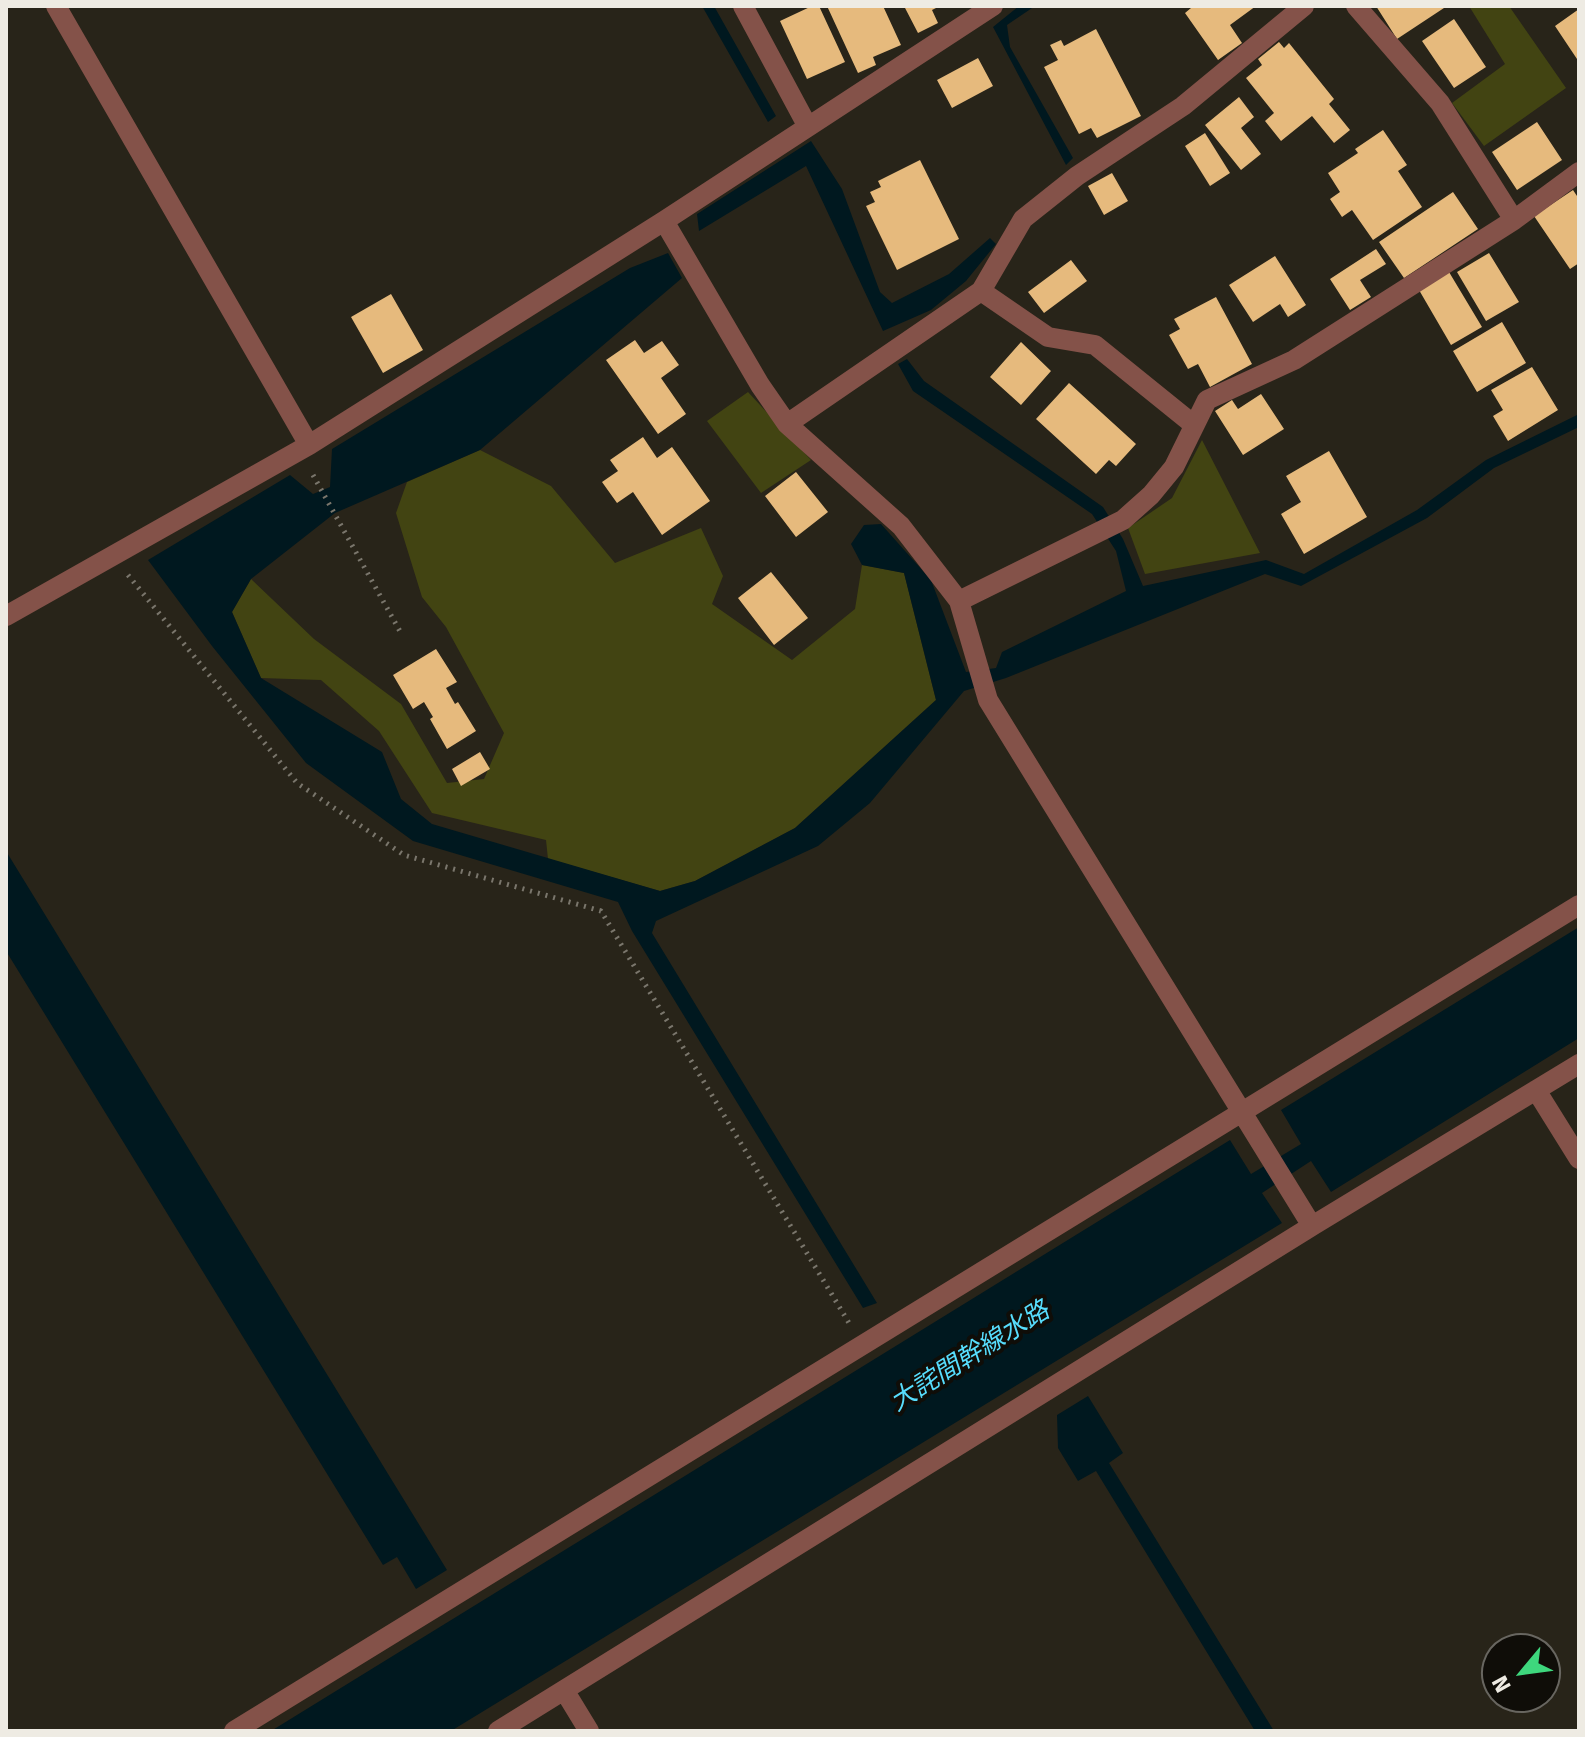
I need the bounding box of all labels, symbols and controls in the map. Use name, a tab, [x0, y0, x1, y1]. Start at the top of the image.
water label: 大詫間幹線水路	[885, 1296, 1055, 1418]
north arrow	[1481, 1633, 1561, 1713]
text: N	[1486, 1671, 1517, 1697]

